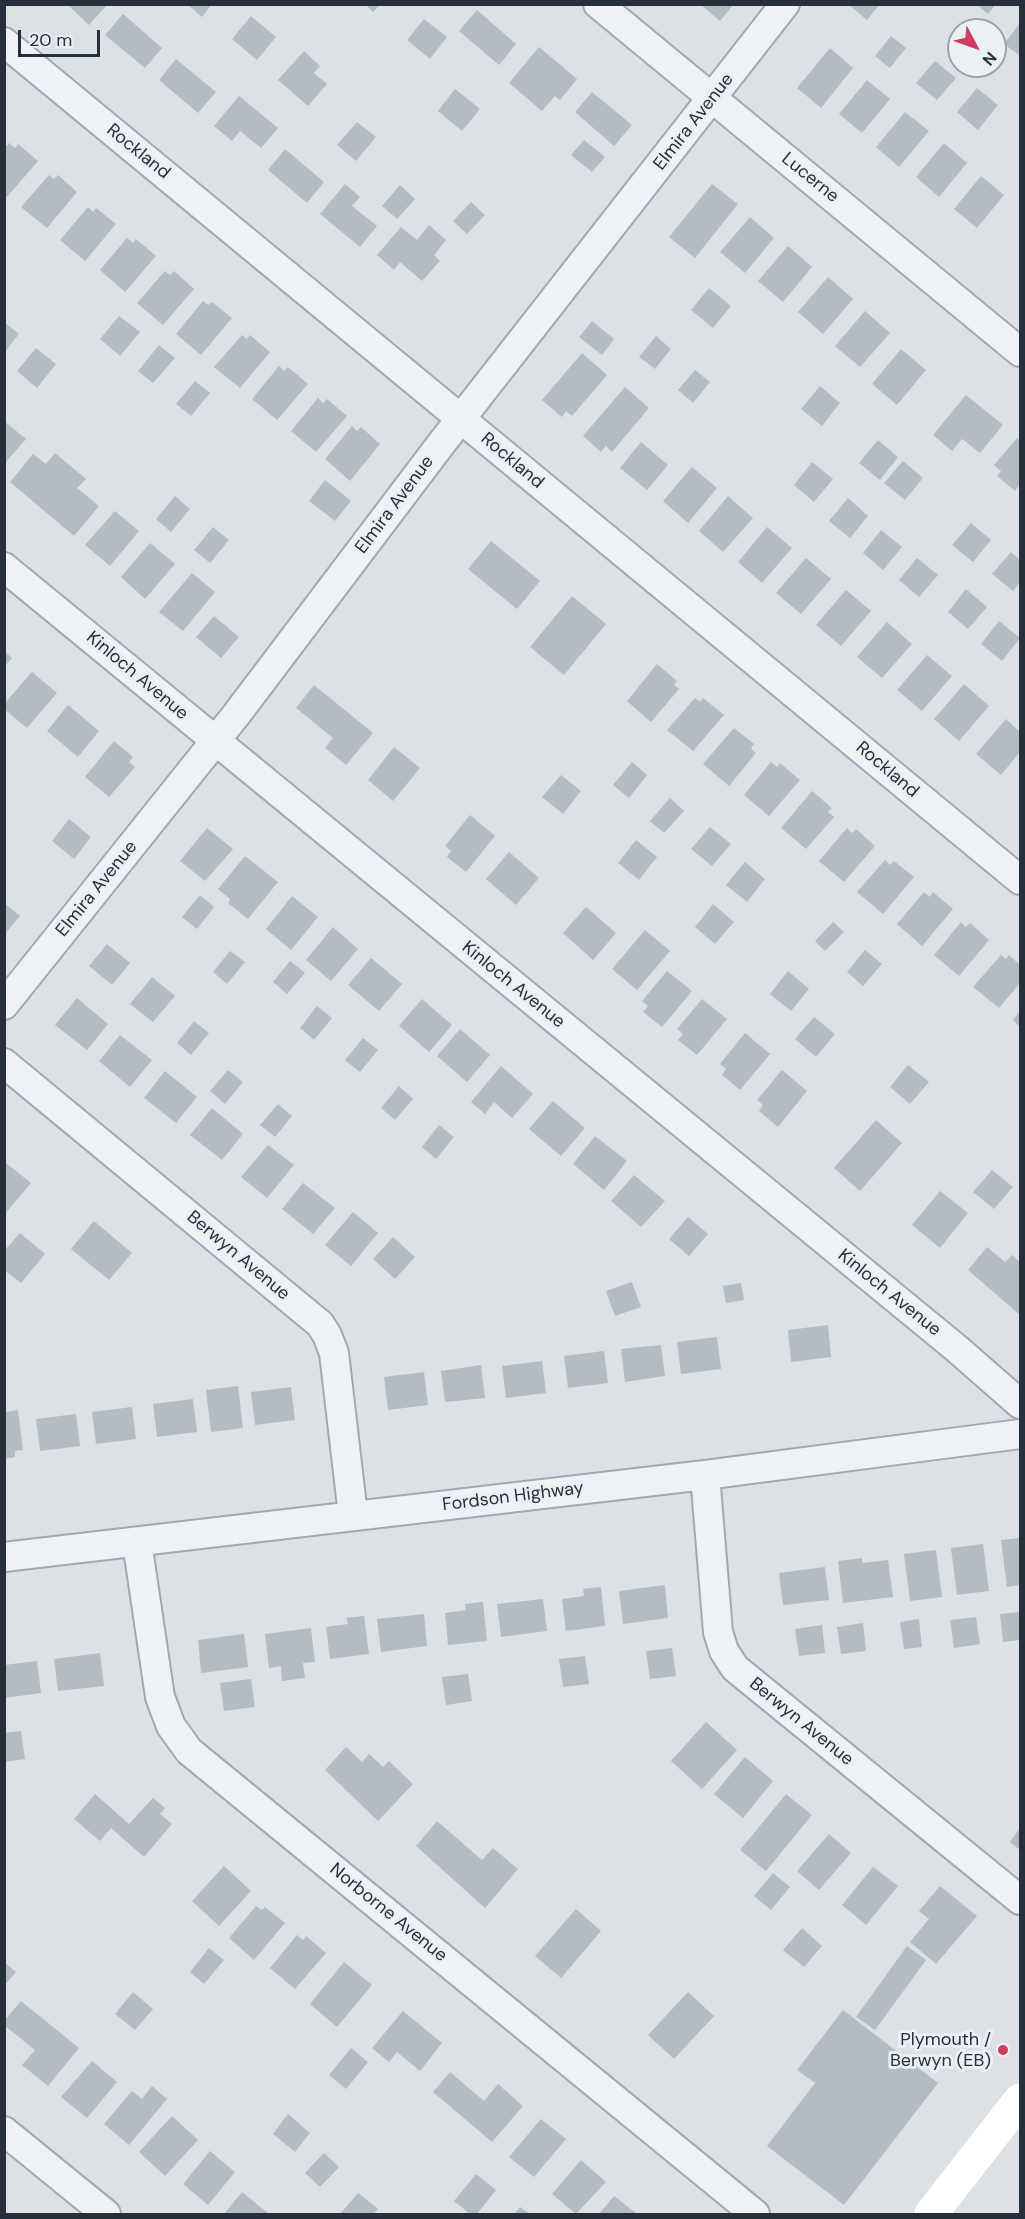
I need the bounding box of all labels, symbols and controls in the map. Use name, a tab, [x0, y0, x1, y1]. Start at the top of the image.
scale bar	[21, 18, 104, 56]
north arrow	[947, 18, 1007, 78]
text: 20 m	[29, 28, 72, 52]
text: N	[978, 48, 1001, 70]
street label: Elmira Avenue	[649, 69, 739, 175]
street label: Rockland	[102, 120, 174, 184]
street label: Lucerne	[777, 148, 843, 208]
street label: Rockland	[476, 428, 548, 494]
street label: Elmira Avenue	[351, 452, 439, 558]
street label: Kinloch Avenue	[82, 627, 192, 725]
street label: Rockland	[851, 737, 923, 803]
street label: Elmira Avenue	[52, 837, 142, 941]
street label: Kinloch Avenue	[457, 937, 569, 1033]
street label: Berwyn Avenue	[182, 1207, 294, 1305]
street label: Kinloch Avenue	[833, 1245, 945, 1341]
street label: Fordson Highway	[441, 1478, 585, 1516]
street label: Berwyn Avenue	[745, 1673, 857, 1771]
street label: Norborne Avenue	[325, 1859, 451, 1967]
place label: Plymouth / Berwyn (EB)	[890, 2029, 991, 2072]
marker: Plymouth / Berwyn (EB)	[996, 2043, 1010, 2057]

